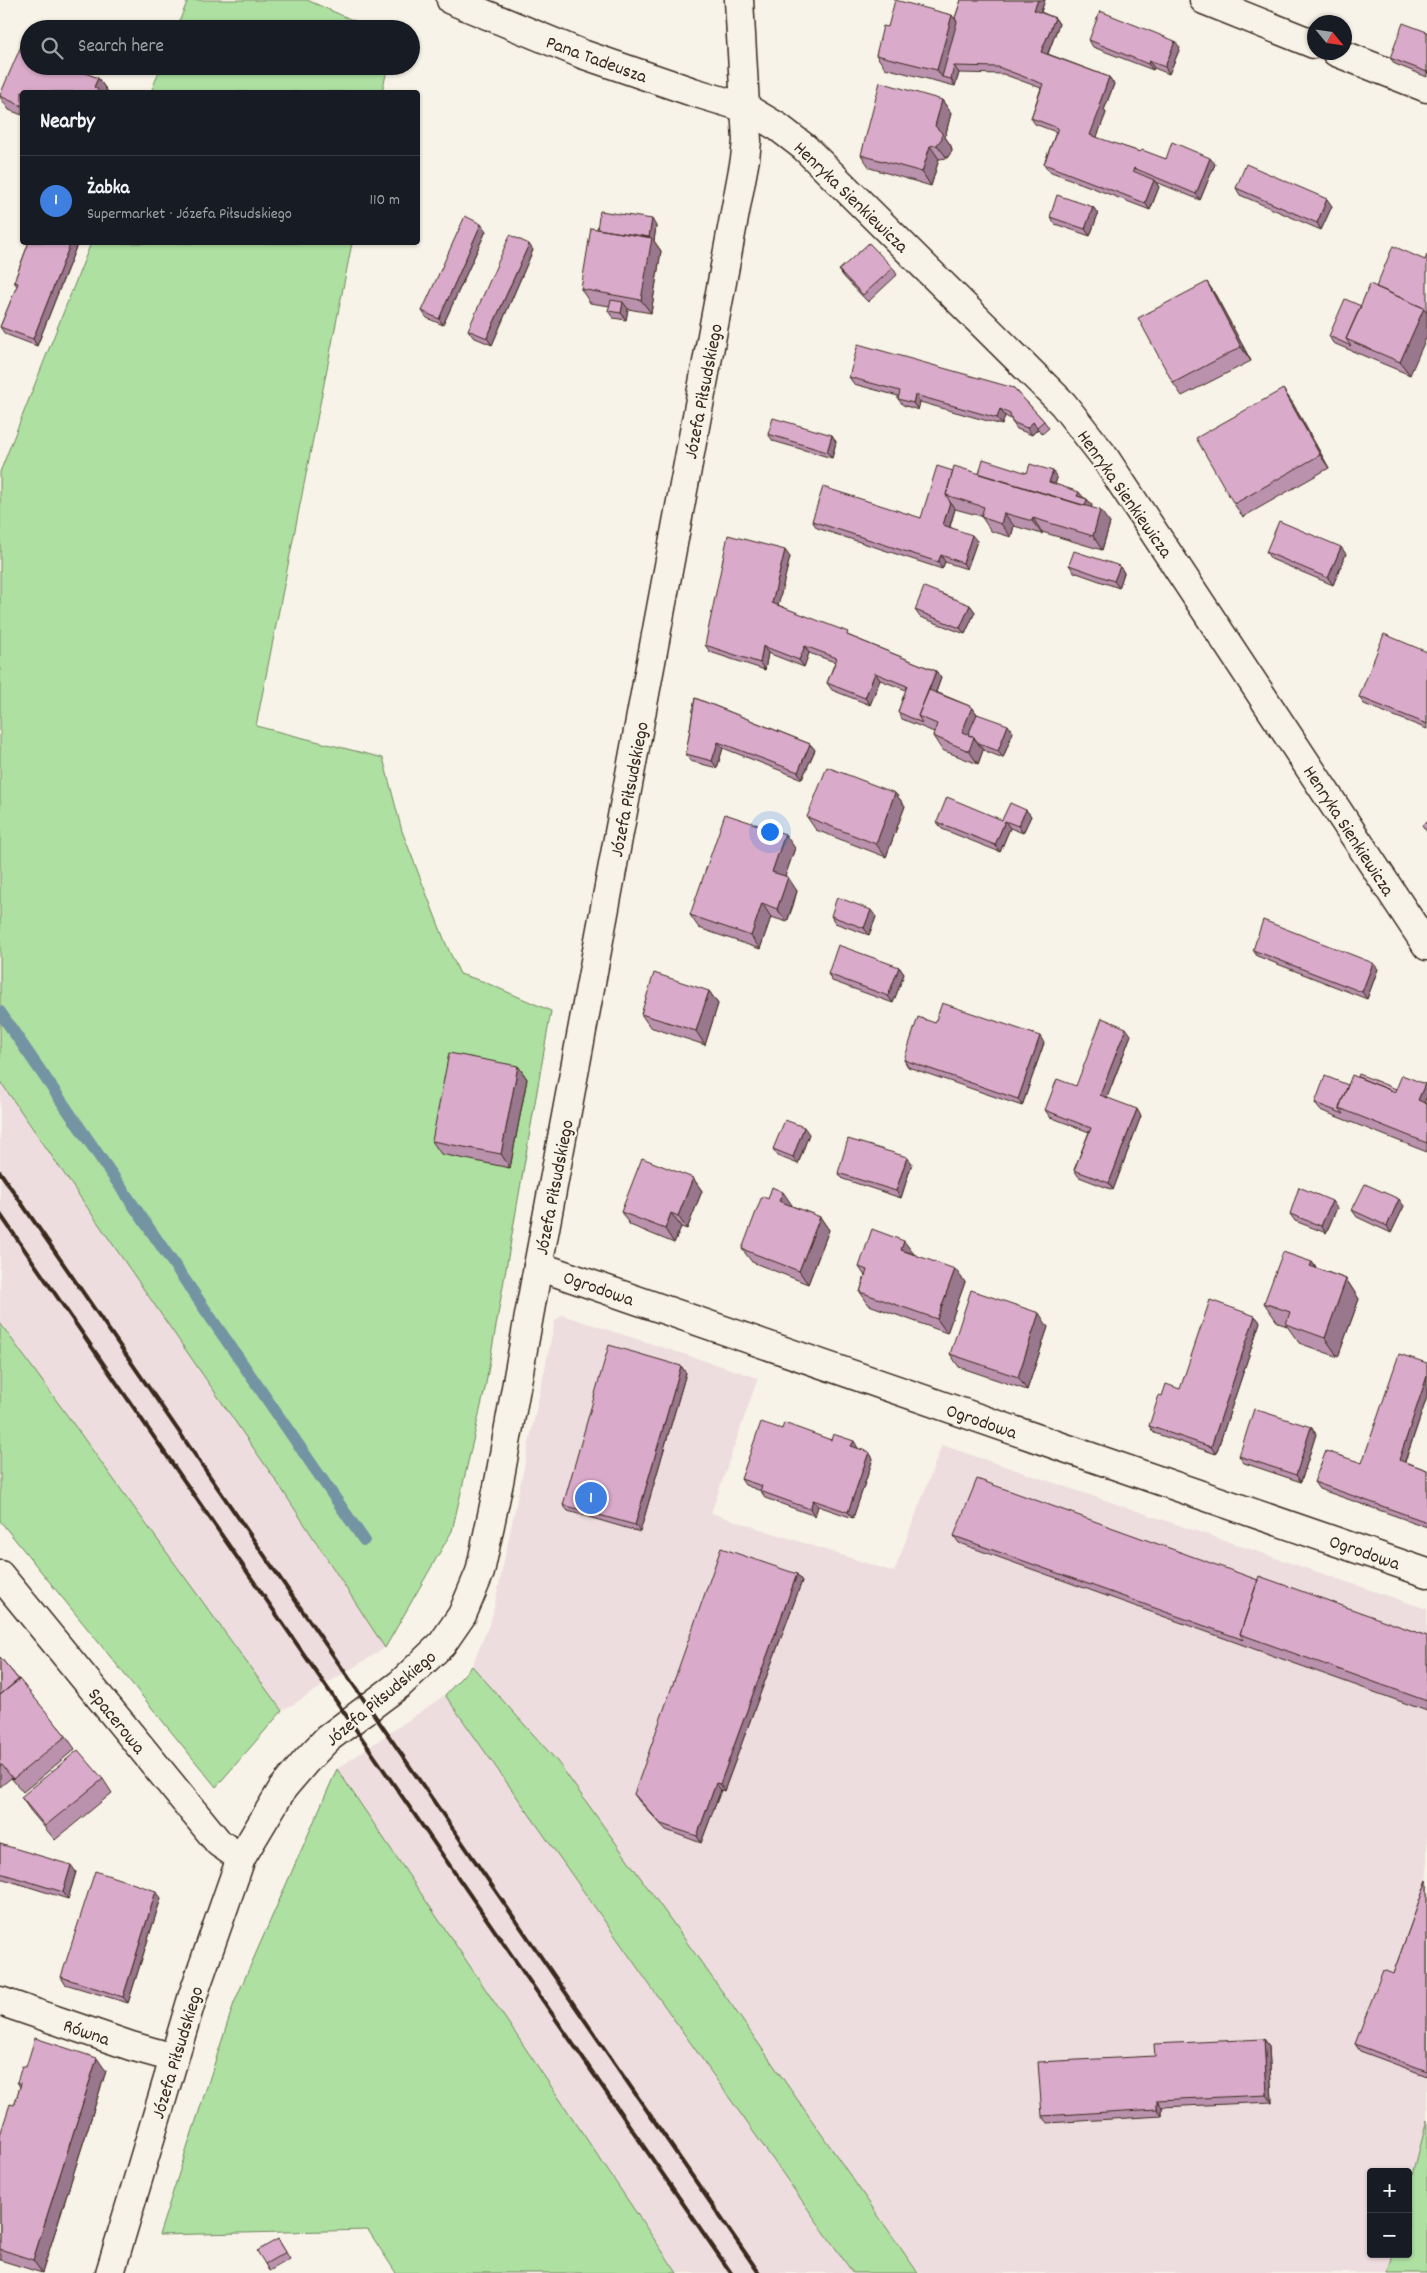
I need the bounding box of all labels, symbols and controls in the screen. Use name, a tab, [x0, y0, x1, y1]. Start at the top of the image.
north arrow	[1307, 15, 1352, 60]
search box	[20, 20, 420, 75]
street label: Pana Tadeusza	[542, 31, 651, 92]
icon: search	[38, 34, 66, 62]
text: Search here	[78, 34, 164, 61]
text: Nearby	[40, 108, 95, 138]
street label: Henryka Sienkiewicza	[786, 136, 914, 261]
text: Żabka	[87, 176, 129, 203]
text: 1	[54, 189, 58, 212]
text: 110 m	[370, 189, 400, 212]
text: Supermarket · Józefa Piłsudskiego	[87, 203, 292, 226]
street label: Józefa Piłsudskiego	[679, 322, 732, 462]
street label: Henryka Sienkiewicza	[1069, 426, 1178, 565]
street label: Józefa Piłsudskiego	[605, 720, 658, 860]
street label: Henryka Sienkiewicza	[1295, 761, 1400, 903]
your location	[757, 819, 783, 845]
street label: Józefa Piłsudskiego	[530, 1118, 583, 1258]
street label: Ogrodowa	[559, 1266, 638, 1315]
street label: Ogrodowa	[942, 1399, 1021, 1448]
pin: 1	[575, 1479, 607, 1517]
street label: Ogrodowa	[1325, 1530, 1404, 1579]
street label: Józefa Piłsudskiego	[321, 1645, 444, 1754]
street label: Spacerowa	[80, 1683, 151, 1762]
street label: Józefa Piłsudskiego	[146, 1983, 212, 2123]
street label: Równa	[59, 2014, 114, 2055]
map controls	[1367, 2168, 1412, 2258]
button: +	[1367, 2168, 1412, 2213]
button: −	[1367, 2213, 1412, 2258]

